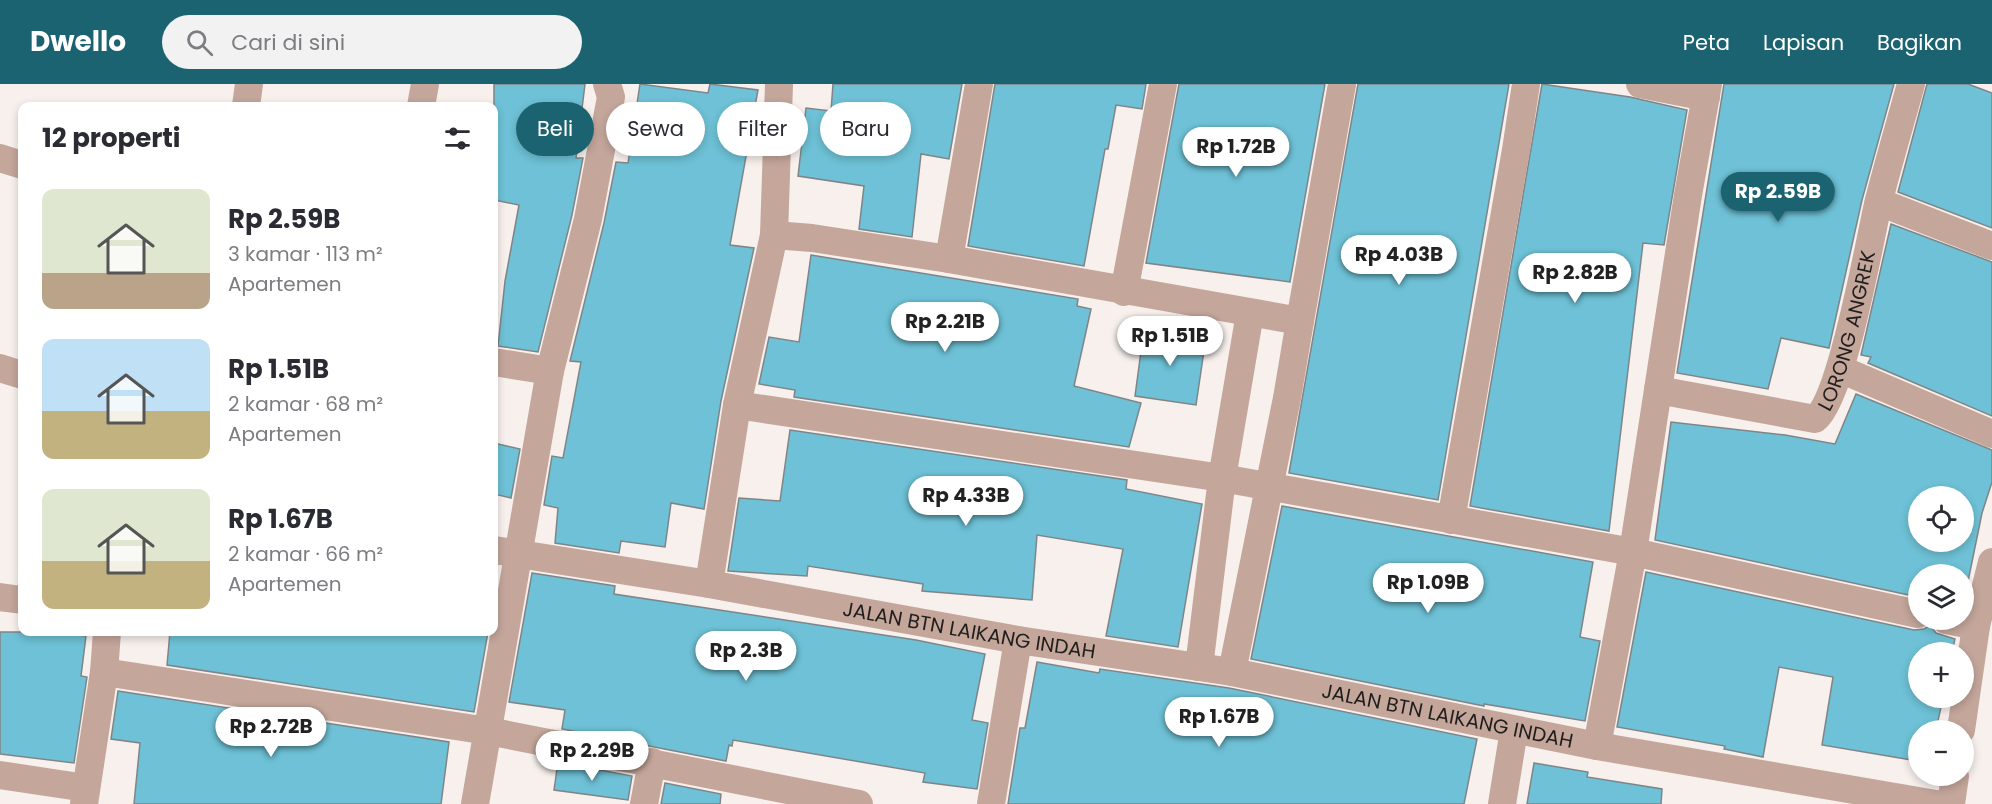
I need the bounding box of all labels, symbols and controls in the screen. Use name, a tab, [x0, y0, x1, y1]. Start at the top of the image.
search box	[162, 15, 582, 69]
text: Dwello	[30, 22, 126, 61]
icon: search	[183, 26, 216, 59]
text: Cari di sini	[231, 27, 345, 58]
text: Peta	[1683, 28, 1730, 57]
text: Lapisan	[1763, 28, 1844, 57]
text: Bagikan	[1877, 28, 1962, 57]
chip: Beli	[516, 102, 594, 156]
chip: Sewa	[606, 102, 705, 156]
chip: Filter	[717, 102, 808, 156]
chip: Baru	[820, 102, 911, 156]
text: 12 properti	[42, 120, 181, 156]
icon: filters	[441, 122, 474, 155]
pin: Rp 1.72B	[1174, 127, 1298, 178]
text: Rp 1.72B	[1196, 132, 1276, 160]
pin: Rp 2.59B	[1716, 172, 1840, 223]
text: Rp 2.59B	[1735, 177, 1821, 205]
text: Rp 2.59B	[228, 201, 340, 237]
icon: home	[90, 213, 162, 285]
pin: Rp 4.03B	[1337, 235, 1461, 286]
text: 3 kamar · 113 m²	[228, 240, 383, 268]
text: Rp 4.03B	[1355, 240, 1443, 268]
street label: LORONG ANGREK	[1811, 248, 1882, 416]
pin: Rp 2.82B	[1513, 253, 1637, 304]
text: Rp 2.82B	[1532, 258, 1618, 286]
text: Apartemen	[228, 270, 341, 298]
pin: Rp 2.21B	[883, 302, 1007, 353]
text: Rp 2.21B	[905, 307, 985, 335]
pin: Rp 1.51B	[1108, 316, 1232, 367]
text: Rp 1.51B	[1131, 321, 1209, 349]
text: Rp 1.51B	[228, 351, 329, 387]
icon: home	[90, 363, 162, 435]
text: 2 kamar · 68 m²	[228, 390, 383, 418]
text: Apartemen	[228, 420, 341, 448]
pin: Rp 4.33B	[904, 476, 1028, 527]
text: Rp 4.33B	[922, 481, 1010, 509]
map controls	[1908, 486, 1974, 786]
button: locate	[1908, 486, 1974, 552]
text: Rp 1.67B	[228, 501, 333, 537]
icon: home	[90, 513, 162, 585]
text: 2 kamar · 66 m²	[228, 540, 383, 568]
pin: Rp 1.09B	[1366, 563, 1490, 614]
button: layers	[1908, 564, 1974, 630]
text: Rp 1.09B	[1387, 568, 1469, 596]
text: Apartemen	[228, 570, 341, 598]
street label: JALAN BTN LAIKANG INDAH	[841, 595, 1098, 665]
pin: Rp 2.3B	[691, 631, 801, 682]
text: Rp 2.3B	[709, 636, 783, 664]
button: +	[1908, 642, 1974, 708]
street label: JALAN BTN LAIKANG INDAH	[1319, 677, 1576, 755]
pin: Rp 1.67B	[1157, 697, 1281, 748]
text: Rp 1.67B	[1179, 702, 1259, 730]
pin: Rp 2.72B	[209, 707, 333, 758]
text: Rp 2.72B	[229, 712, 313, 740]
button: −	[1908, 720, 1974, 786]
pin: Rp 2.29B	[530, 731, 654, 782]
text: Rp 2.29B	[550, 736, 634, 764]

